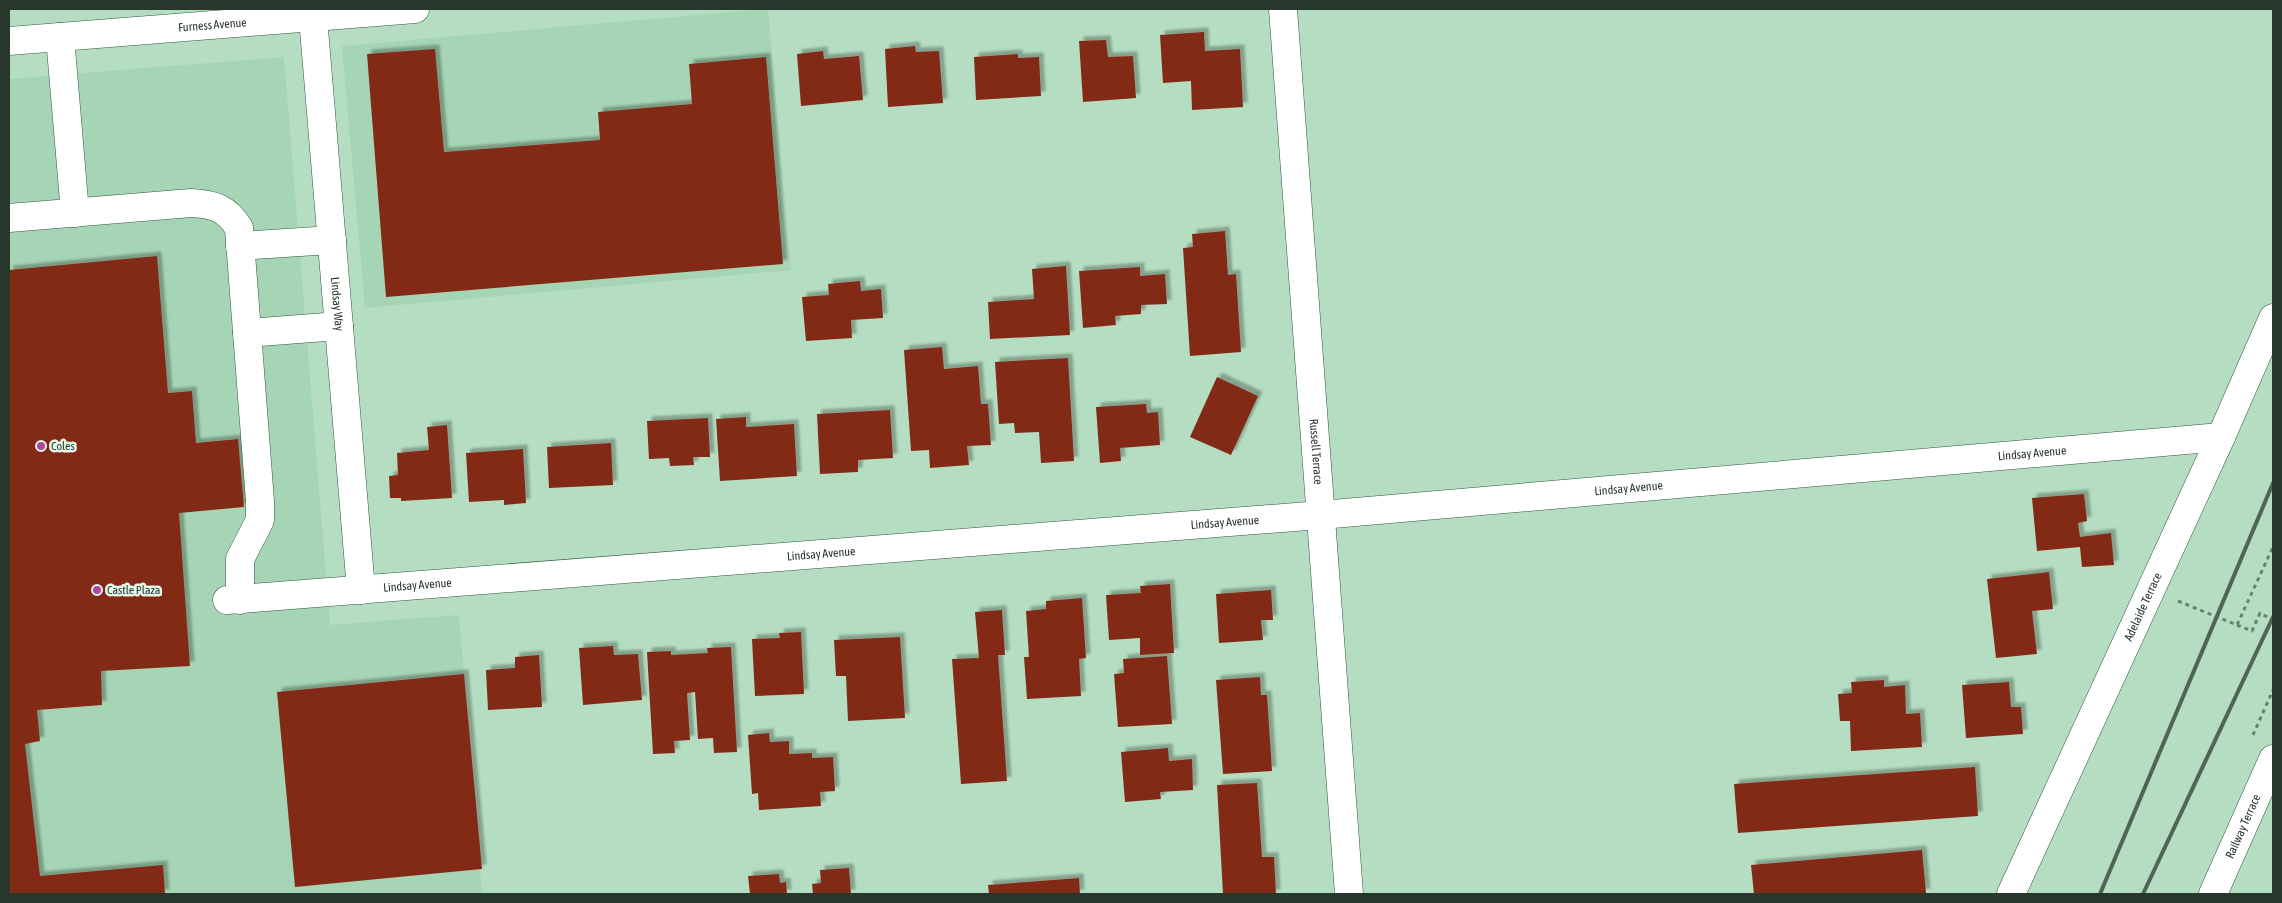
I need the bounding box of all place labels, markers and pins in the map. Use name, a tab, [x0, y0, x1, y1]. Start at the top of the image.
place label: Coles	[51, 439, 75, 453]
marker: Coles	[35, 440, 47, 452]
place label: Castle Plaza	[107, 583, 160, 597]
marker: Castle Plaza	[91, 584, 103, 596]

